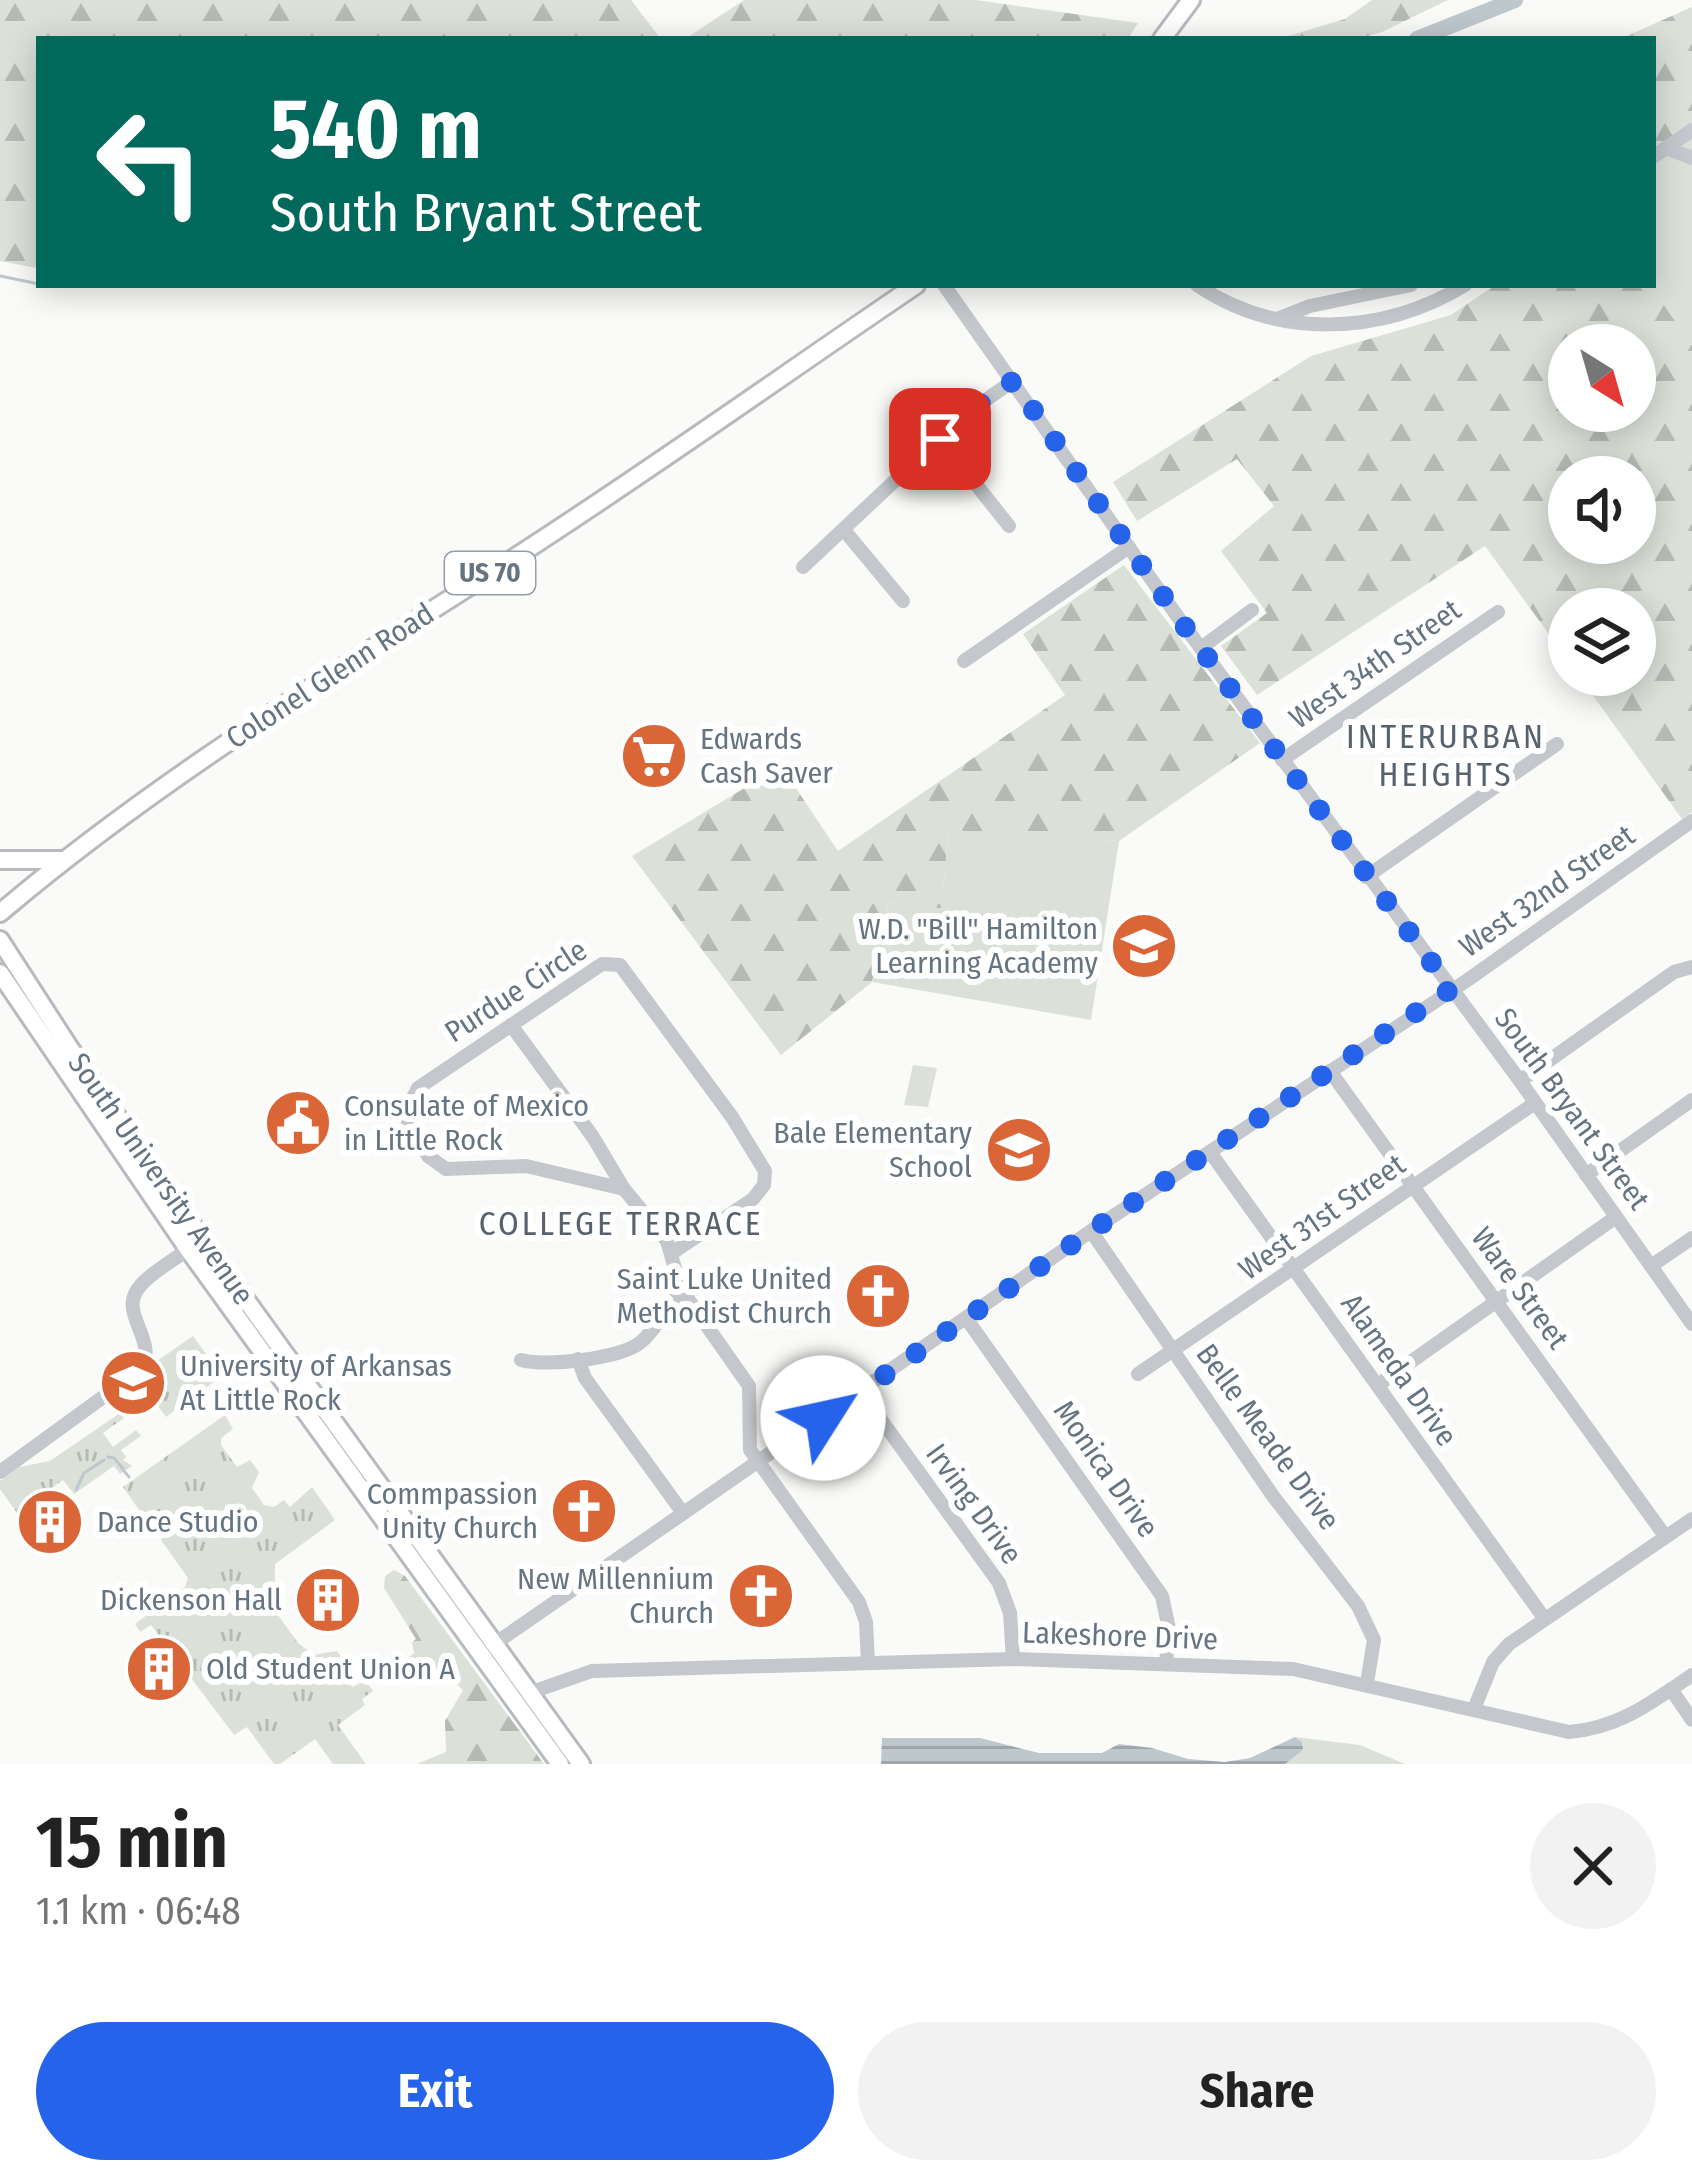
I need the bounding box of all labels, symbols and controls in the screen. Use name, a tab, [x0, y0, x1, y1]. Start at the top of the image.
text: 540 m	[270, 79, 482, 180]
icon: left	[72, 84, 228, 240]
text: South Bryant Street	[270, 181, 702, 245]
north arrow	[1548, 324, 1656, 432]
map controls	[1548, 324, 1656, 696]
pin	[889, 388, 991, 490]
icon: arrive	[907, 406, 973, 472]
button: sound	[1548, 456, 1656, 564]
road number: US 70	[445, 552, 535, 594]
button: layers	[1548, 588, 1656, 696]
street label: West 34th Street	[1282, 592, 1468, 736]
street label: Colonel Glenn Road	[219, 595, 441, 757]
district label: INTERURBAN HEIGHTS	[1346, 717, 1546, 795]
supermarket icon: Edwards Cash Saver	[619, 721, 689, 791]
place label: Edwards Cash Saver	[700, 721, 833, 791]
street label: West 32nd Street	[1452, 817, 1642, 965]
place label: W.D. "Bill" Hamilton Learning Academy	[858, 911, 1099, 981]
school or university icon: W.D. "Bill" Hamilton Learning Academy	[1109, 911, 1179, 981]
street label: Purdue Circle	[438, 932, 594, 1050]
street label: South Bryant Street	[1487, 1001, 1657, 1217]
street label: South University Avenue	[61, 1046, 261, 1312]
public building icon: Consulate of Mexico in Little Rock	[263, 1088, 333, 1158]
place label: Consulate of Mexico in Little Rock	[344, 1088, 589, 1158]
place label: Bale Elementary School	[773, 1115, 973, 1185]
school or university icon: Bale Elementary School	[984, 1115, 1054, 1185]
street label: West 31st Street	[1232, 1146, 1412, 1288]
district label: COLLEGE TERRACE	[479, 1204, 763, 1244]
street label: Ware Street	[1464, 1220, 1576, 1356]
place label: Saint Luke United Methodist Church	[616, 1261, 832, 1331]
church icon: Saint Luke United Methodist Church	[843, 1261, 913, 1331]
street label: Alameda Drive	[1333, 1287, 1465, 1453]
street label: Belle Meade Drive	[1189, 1337, 1347, 1537]
school or university icon: University of Arkansas At Little Rock	[98, 1348, 168, 1418]
place label: University of Arkansas At Little Rock	[180, 1348, 452, 1418]
position arrow	[760, 1355, 886, 1481]
street label: Monica Drive	[1046, 1394, 1166, 1544]
street label: Irving Drive	[918, 1437, 1030, 1571]
place label: Commpassion Unity Church	[367, 1476, 538, 1546]
church icon: Commpassion Unity Church	[549, 1476, 619, 1546]
building icon: Dance Studio	[15, 1487, 85, 1557]
place label: Dance Studio	[97, 1504, 259, 1540]
place label: New Millennium Church	[517, 1561, 714, 1631]
church icon: New Millennium Church	[726, 1561, 796, 1631]
building icon: Dickenson Hall	[293, 1565, 363, 1635]
place label: Dickenson Hall	[100, 1582, 282, 1618]
street label: Lakeshore Drive	[1022, 1615, 1218, 1657]
building icon: Old Student Union A	[124, 1634, 194, 1704]
place label: Old Student Union A	[206, 1651, 455, 1687]
text: 15 min	[36, 1800, 228, 1886]
button: close	[1530, 1803, 1656, 1929]
text: 1.1 km · 06:48	[36, 1888, 241, 1934]
button: Exit	[36, 2022, 834, 2160]
button: Share	[858, 2022, 1656, 2160]

